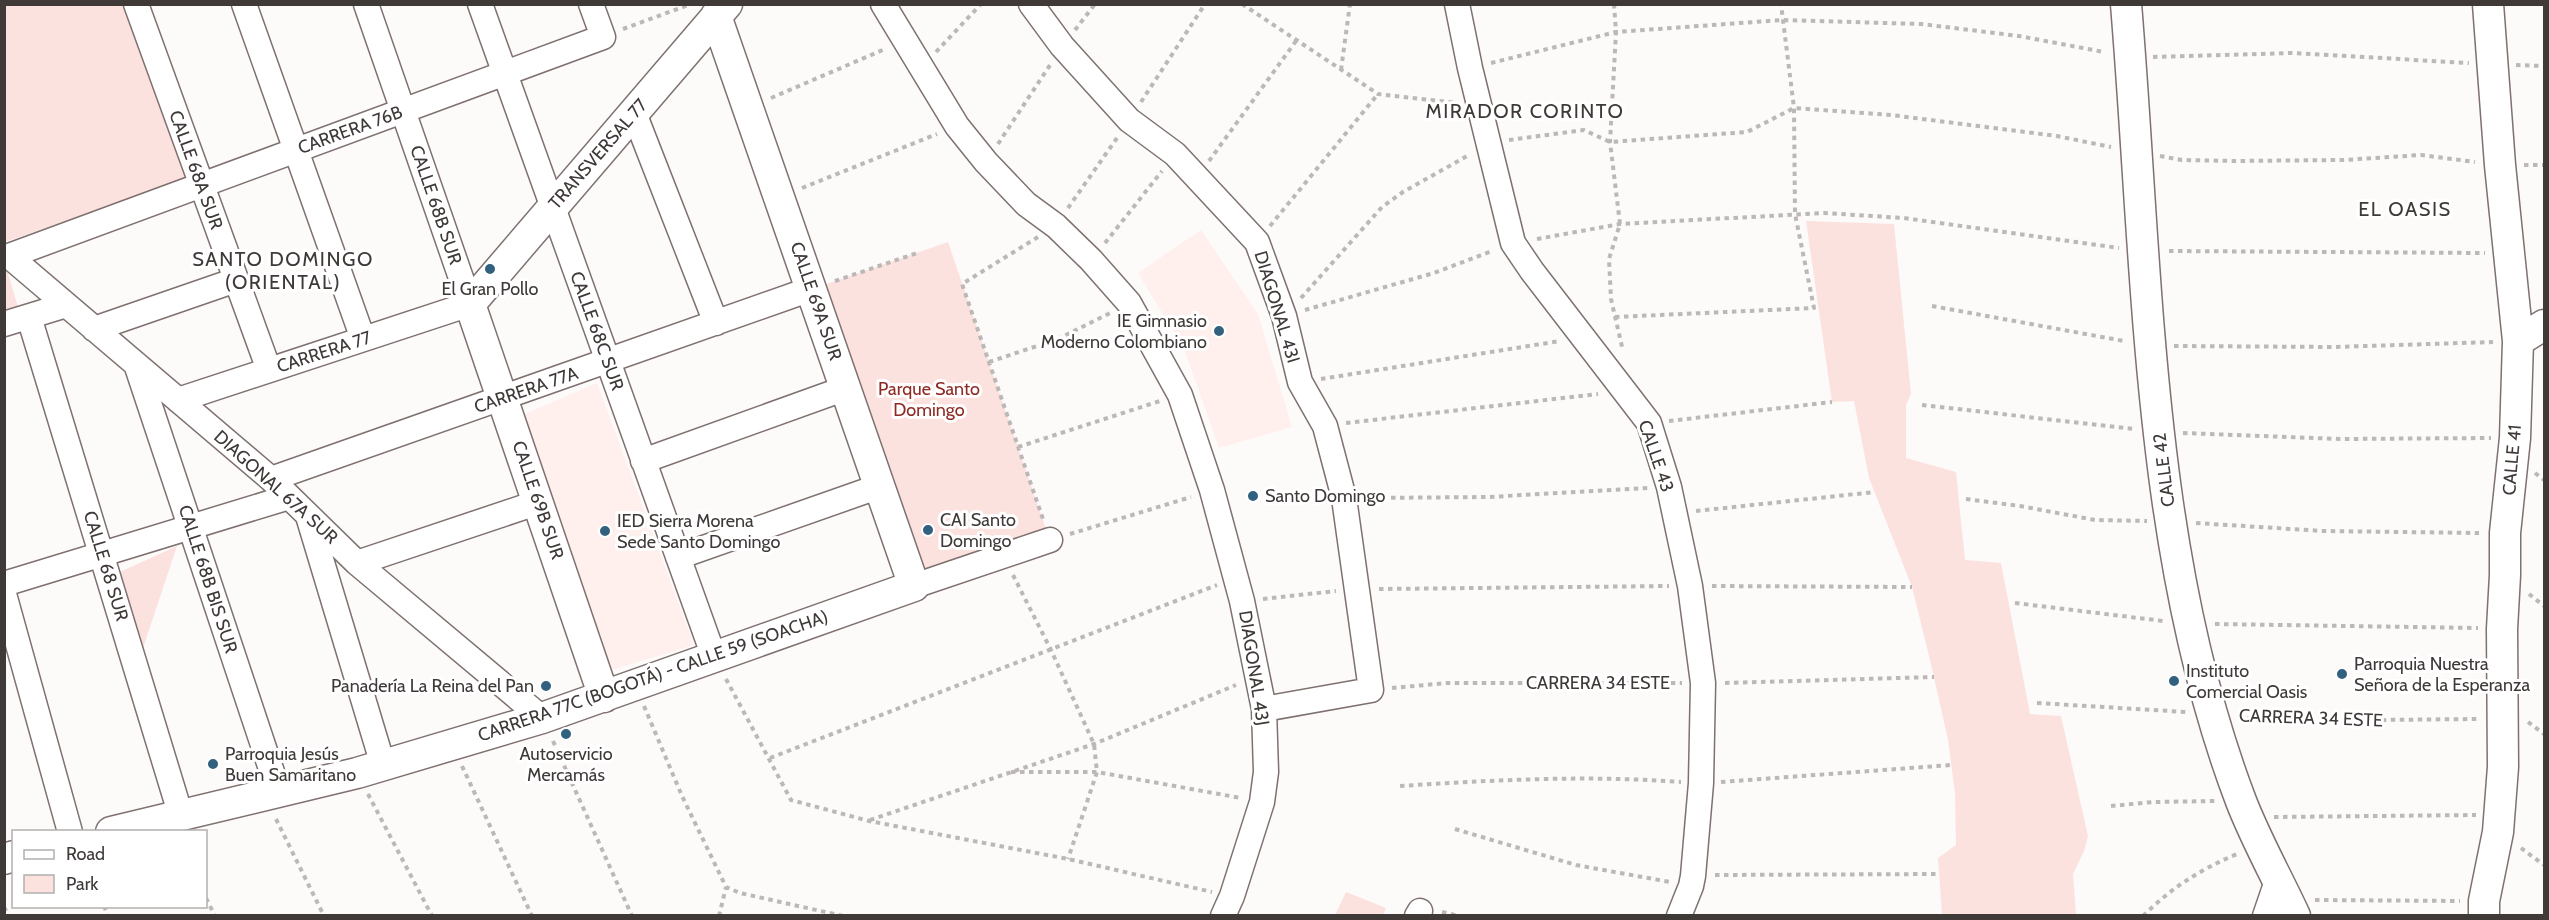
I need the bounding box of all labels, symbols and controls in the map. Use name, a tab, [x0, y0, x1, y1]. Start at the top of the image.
street label: TRANSVERSAL 77	[544, 94, 652, 214]
district label: MIRADOR CORINTO	[1426, 99, 1624, 123]
street label: CARRERA 76B	[295, 101, 405, 159]
street label: CALLE 68A SUR	[164, 108, 228, 233]
street label: CALLE 68B SUR	[405, 143, 467, 268]
district label: EL OASIS	[2358, 197, 2452, 221]
street label: CALLE 69A SUR	[785, 239, 847, 363]
district label: SANTO DOMINGO (ORIENTAL)	[192, 247, 374, 294]
street label: DIAGONAL 43I	[1250, 248, 1304, 366]
marker: El Gran Pollo	[483, 262, 497, 276]
street label: CALLE 68C SUR	[565, 269, 629, 394]
place label: El Gran Pollo	[442, 278, 539, 300]
place label: IE Gimnasio Moderno Colombiano	[1041, 310, 1207, 353]
marker: IE Gimnasio Moderno Colombiano	[1212, 324, 1226, 338]
street label: CARRERA 77	[274, 326, 374, 378]
street label: CARRERA 77A	[471, 362, 581, 418]
park label: Parque Santo Domingo	[878, 378, 980, 421]
street label: CALLE 43	[1633, 417, 1679, 495]
street label: CALLE 41	[2498, 424, 2526, 496]
street label: DIAGONAL 67A SUR	[209, 426, 343, 549]
street label: CALLE 42	[2149, 432, 2179, 508]
street label: CALLE 69B SUR	[507, 438, 569, 562]
place label: Santo Domingo	[1265, 485, 1386, 507]
marker: Santo Domingo	[1246, 489, 1260, 503]
street label: CALLE 68B BIS SUR	[174, 502, 242, 656]
street label: CALLE 68 SUR	[79, 508, 133, 624]
place label: CAI Santo Domingo	[940, 509, 1016, 552]
place label: IED Sierra Morena Sede Santo Domingo	[617, 510, 781, 553]
marker: CAI Santo Domingo	[921, 523, 935, 537]
marker: IED Sierra Morena Sede Santo Domingo	[598, 524, 612, 538]
street label: CARRERA 77C (BOGOTÁ) - CALLE 59 (SOACHA)	[475, 606, 831, 746]
street label: DIAGONAL 43J	[1234, 609, 1274, 727]
place label: Parroquia Nuestra Señora de la Esperanza	[2354, 653, 2530, 696]
place label: Instituto Comercial Oasis	[2186, 660, 2307, 703]
marker: Parroquia Nuestra Señora de la Esperanza	[2335, 667, 2349, 681]
street label: CARRERA 34 ESTE	[1526, 672, 1670, 694]
marker: Instituto Comercial Oasis	[2167, 674, 2181, 688]
place label: Panadería La Reina del Pan	[331, 675, 534, 697]
marker: Panadería La Reina del Pan	[539, 679, 553, 693]
street label: CARRERA 34 ESTE	[2239, 704, 2383, 732]
marker: Autoservicio Mercamás	[559, 727, 573, 741]
place label: Parroquia Jesús Buen Samaritano	[225, 743, 356, 786]
place label: Autoservicio Mercamás	[519, 743, 613, 786]
marker: Parroquia Jesús Buen Samaritano	[206, 757, 220, 771]
legend	[12, 830, 207, 908]
text: Road	[66, 843, 105, 865]
text: Park	[66, 873, 99, 895]

